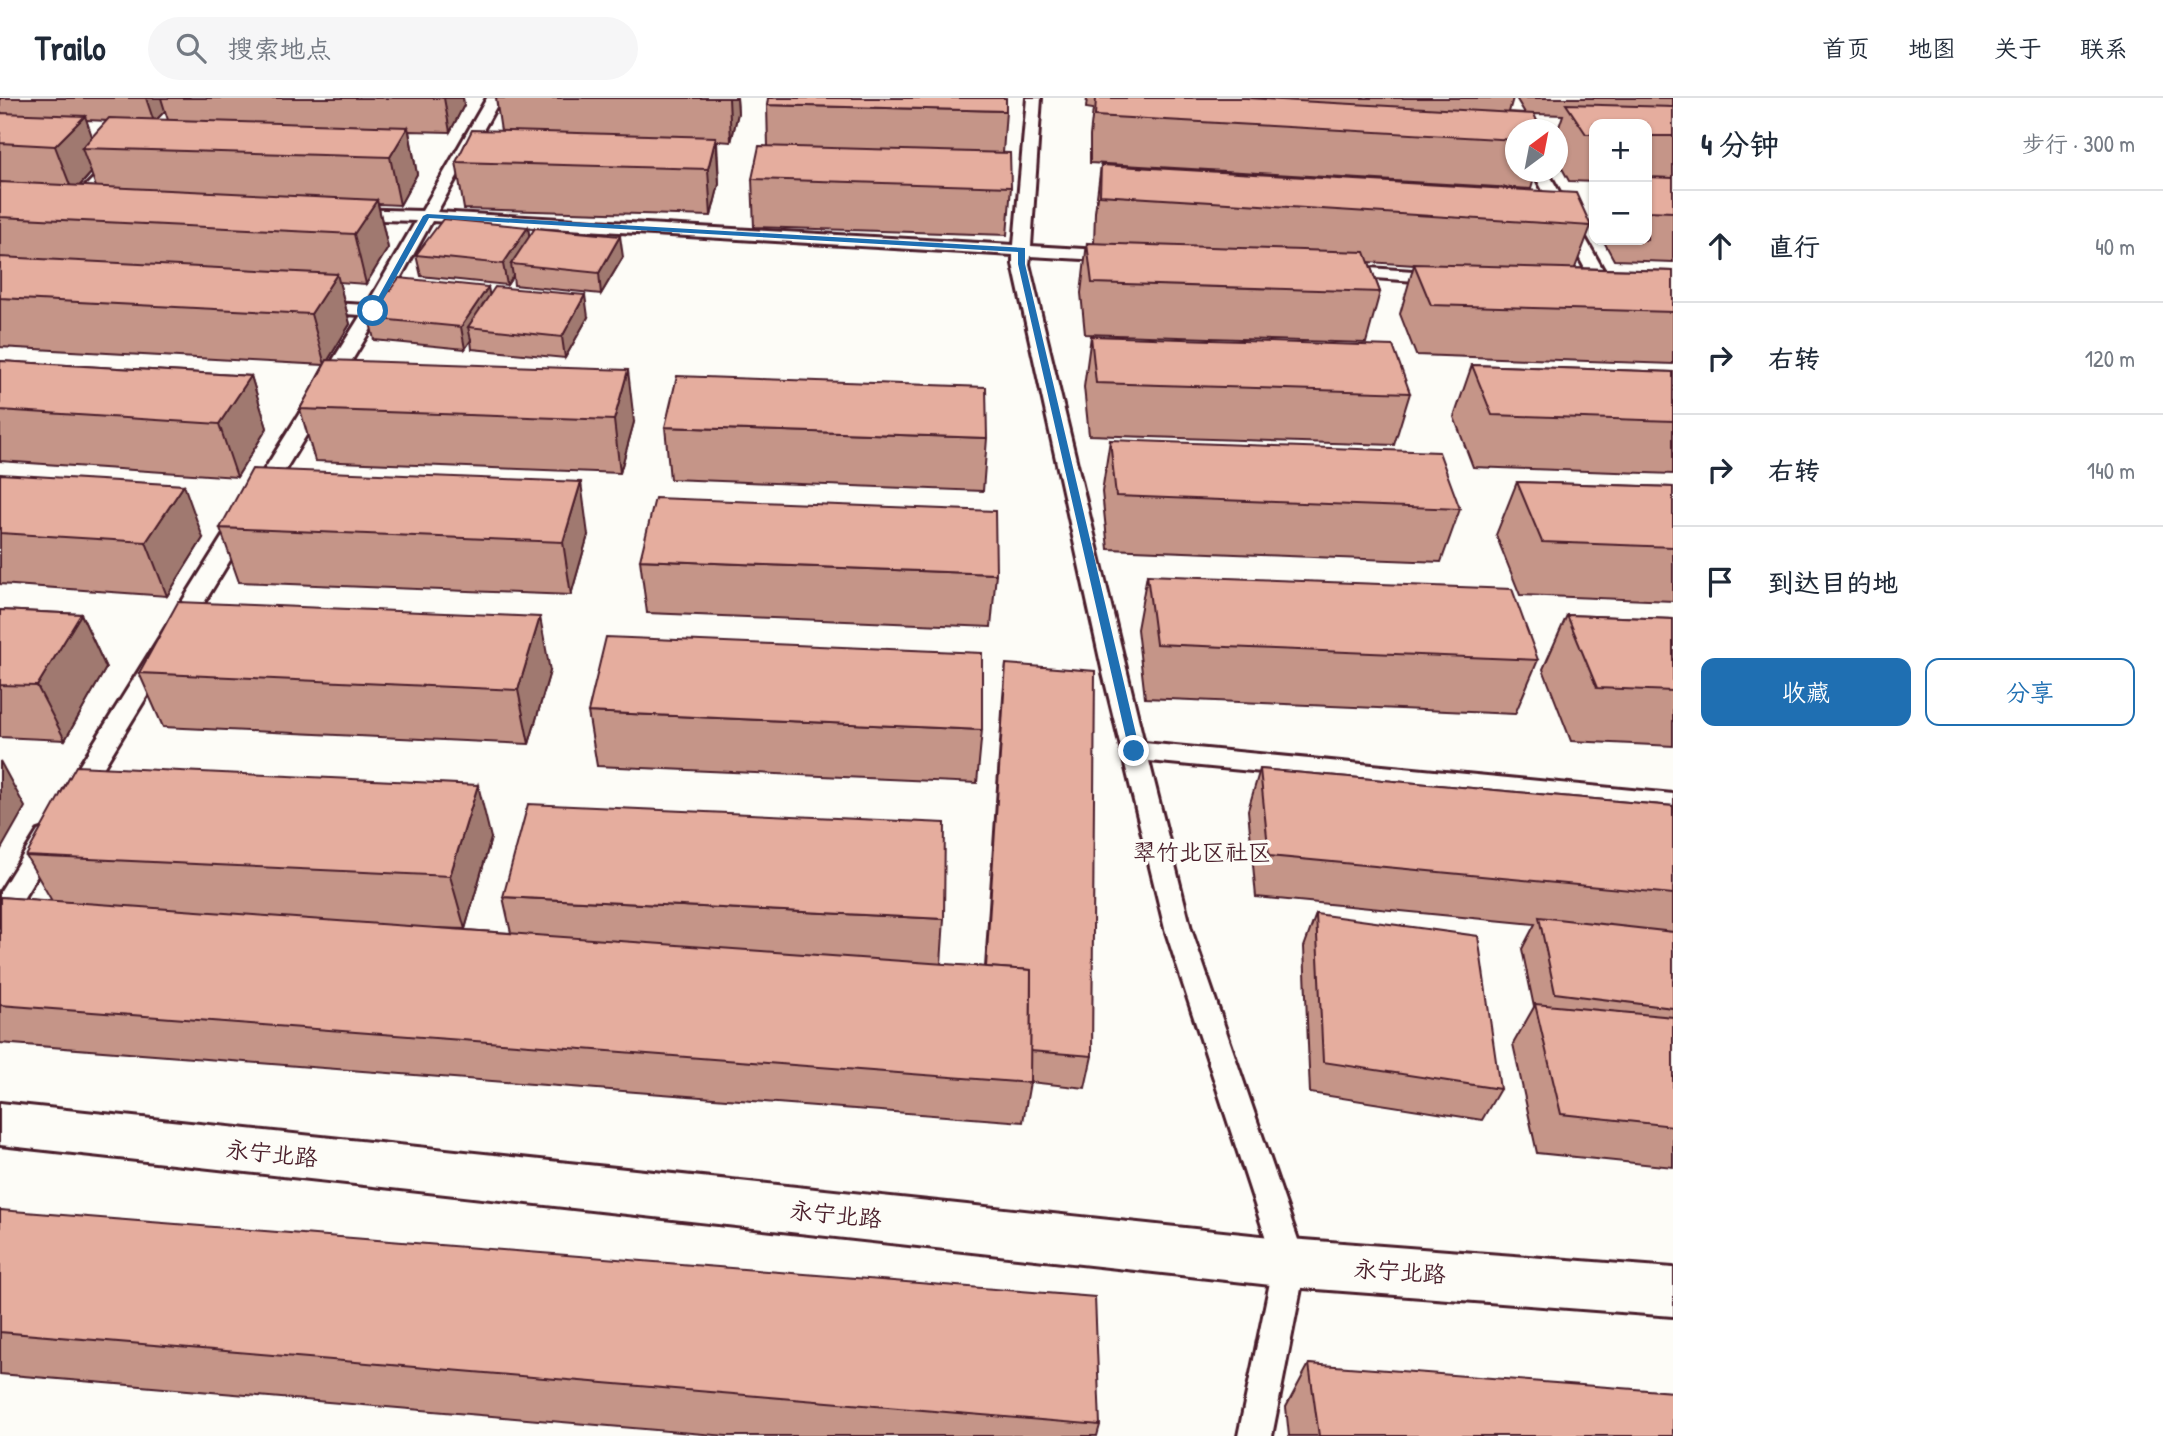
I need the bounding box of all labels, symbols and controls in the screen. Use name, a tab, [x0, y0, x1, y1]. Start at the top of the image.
search box	[148, 17, 638, 80]
text: Trailo	[35, 26, 106, 70]
icon: search	[172, 29, 210, 67]
text: 搜索地点	[228, 31, 332, 66]
text: 首页	[1822, 32, 1870, 64]
text: 地图	[1908, 32, 1956, 64]
text: 关于	[1994, 32, 2042, 64]
text: 联系	[2080, 32, 2128, 64]
north arrow	[1505, 119, 1568, 182]
map controls	[1589, 119, 1652, 245]
button: +	[1589, 119, 1652, 182]
text: 4 分钟	[1701, 124, 1779, 164]
text: 步行 · 300 m	[2022, 128, 2135, 159]
button: −	[1589, 182, 1652, 245]
icon: ahead	[1701, 227, 1739, 265]
text: 直行	[1768, 229, 1820, 264]
text: 40 m	[2095, 231, 2135, 262]
route start	[357, 295, 388, 326]
icon: right	[1701, 339, 1739, 377]
text: 右转	[1768, 341, 1820, 376]
text: 120 m	[2085, 343, 2135, 374]
icon: right	[1701, 451, 1739, 489]
text: 右转	[1768, 453, 1820, 488]
text: 140 m	[2087, 455, 2135, 486]
icon: arrive	[1701, 563, 1739, 601]
text: 到达目的地	[1768, 565, 1898, 600]
button: 收藏	[1701, 658, 1911, 726]
button: 分享	[1925, 658, 2135, 726]
route end	[1118, 735, 1149, 766]
district label: 翠竹北区社区	[1133, 836, 1271, 867]
street label: 永宁北路	[225, 1133, 319, 1173]
street label: 永宁北路	[789, 1194, 883, 1234]
street label: 永宁北路	[1353, 1252, 1447, 1290]

